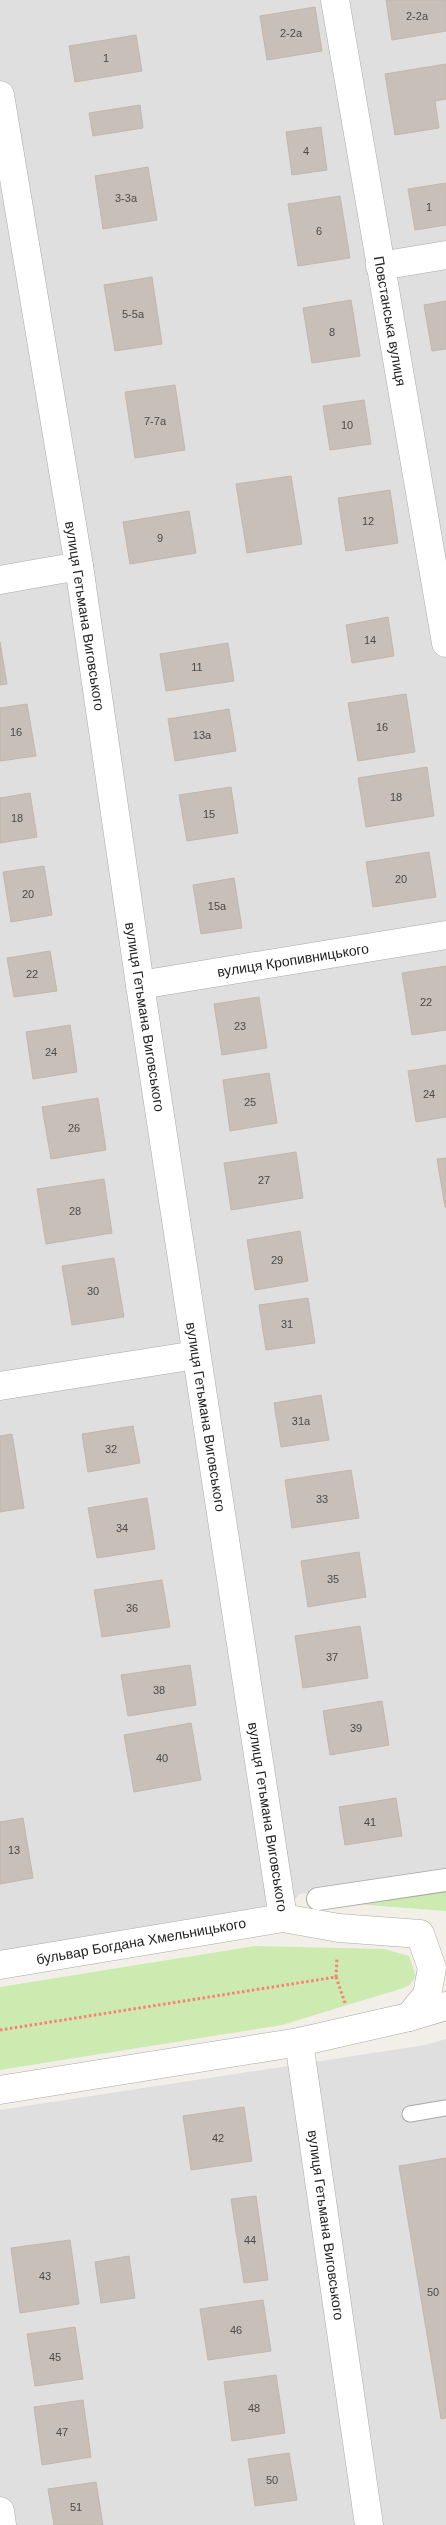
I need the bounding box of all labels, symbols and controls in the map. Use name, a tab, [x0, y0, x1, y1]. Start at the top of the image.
house number: 2-2а	[406, 10, 429, 22]
house number: 2-2а	[280, 27, 303, 39]
house number: 1	[103, 52, 109, 64]
house number: 4	[303, 145, 309, 157]
house number: 3-3а	[115, 192, 138, 204]
house number: 1	[426, 201, 432, 213]
house number: 6	[316, 225, 322, 237]
street label: Повстанська вулиця	[371, 255, 409, 387]
house number: 5-5а	[122, 308, 145, 320]
house number: 8	[329, 326, 335, 338]
house number: 7-7а	[144, 415, 167, 427]
house number: 10	[341, 419, 353, 431]
house number: 12	[362, 515, 374, 527]
street label: вулиця Гетьмана Виговського	[62, 520, 108, 712]
house number: 9	[157, 532, 163, 544]
house number: 14	[364, 634, 376, 646]
house number: 11	[191, 661, 203, 673]
house number: 16	[376, 721, 388, 733]
house number: 16	[10, 726, 22, 738]
house number: 13а	[193, 729, 212, 741]
house number: 18	[390, 791, 402, 803]
house number: 15	[203, 808, 215, 820]
house number: 18	[11, 812, 23, 824]
house number: 20	[395, 873, 407, 885]
house number: 20	[22, 888, 34, 900]
house number: 15а	[208, 900, 227, 912]
street label: вулиця Гетьмана Виговського	[122, 921, 168, 1113]
street label: вулиця Кропивницького	[216, 940, 370, 980]
house number: 22	[26, 968, 38, 980]
house number: 22	[420, 996, 432, 1008]
house number: 23	[234, 1020, 246, 1032]
house number: 24	[45, 1046, 57, 1058]
house number: 24	[423, 1088, 435, 1100]
house number: 25	[244, 1096, 256, 1108]
house number: 26	[68, 1122, 80, 1134]
house number: 27	[258, 1174, 270, 1186]
house number: 28	[69, 1205, 81, 1217]
house number: 29	[271, 1254, 283, 1266]
house number: 30	[87, 1285, 99, 1297]
house number: 31	[281, 1318, 293, 1330]
street label: вулиця Гетьмана Виговського	[183, 1321, 229, 1513]
house number: 31а	[292, 1415, 311, 1427]
house number: 32	[105, 1443, 117, 1455]
house number: 33	[316, 1493, 328, 1505]
house number: 34	[116, 1522, 128, 1534]
house number: 35	[327, 1573, 339, 1585]
house number: 36	[126, 1602, 138, 1614]
house number: 37	[326, 1651, 338, 1663]
house number: 38	[153, 1684, 165, 1696]
street label: вулиця Гетьмана Виговського	[245, 1721, 291, 1913]
house number: 39	[350, 1722, 362, 1734]
house number: 40	[156, 1752, 168, 1764]
house number: 41	[364, 1816, 376, 1828]
house number: 13	[8, 1844, 20, 1856]
street label: бульвар Богдана Хмельницького	[35, 1915, 247, 1967]
street label: вулиця Гетьмана Виговського	[305, 2129, 347, 2321]
house number: 42	[212, 2132, 224, 2144]
house number: 44	[244, 2234, 256, 2246]
house number: 43	[39, 2270, 51, 2282]
house number: 50	[427, 2286, 439, 2298]
house number: 46	[230, 2324, 242, 2336]
house number: 45	[49, 2351, 61, 2363]
house number: 48	[248, 2402, 260, 2414]
house number: 47	[56, 2426, 68, 2438]
house number: 50	[266, 2474, 278, 2486]
house number: 51	[70, 2501, 82, 2513]

